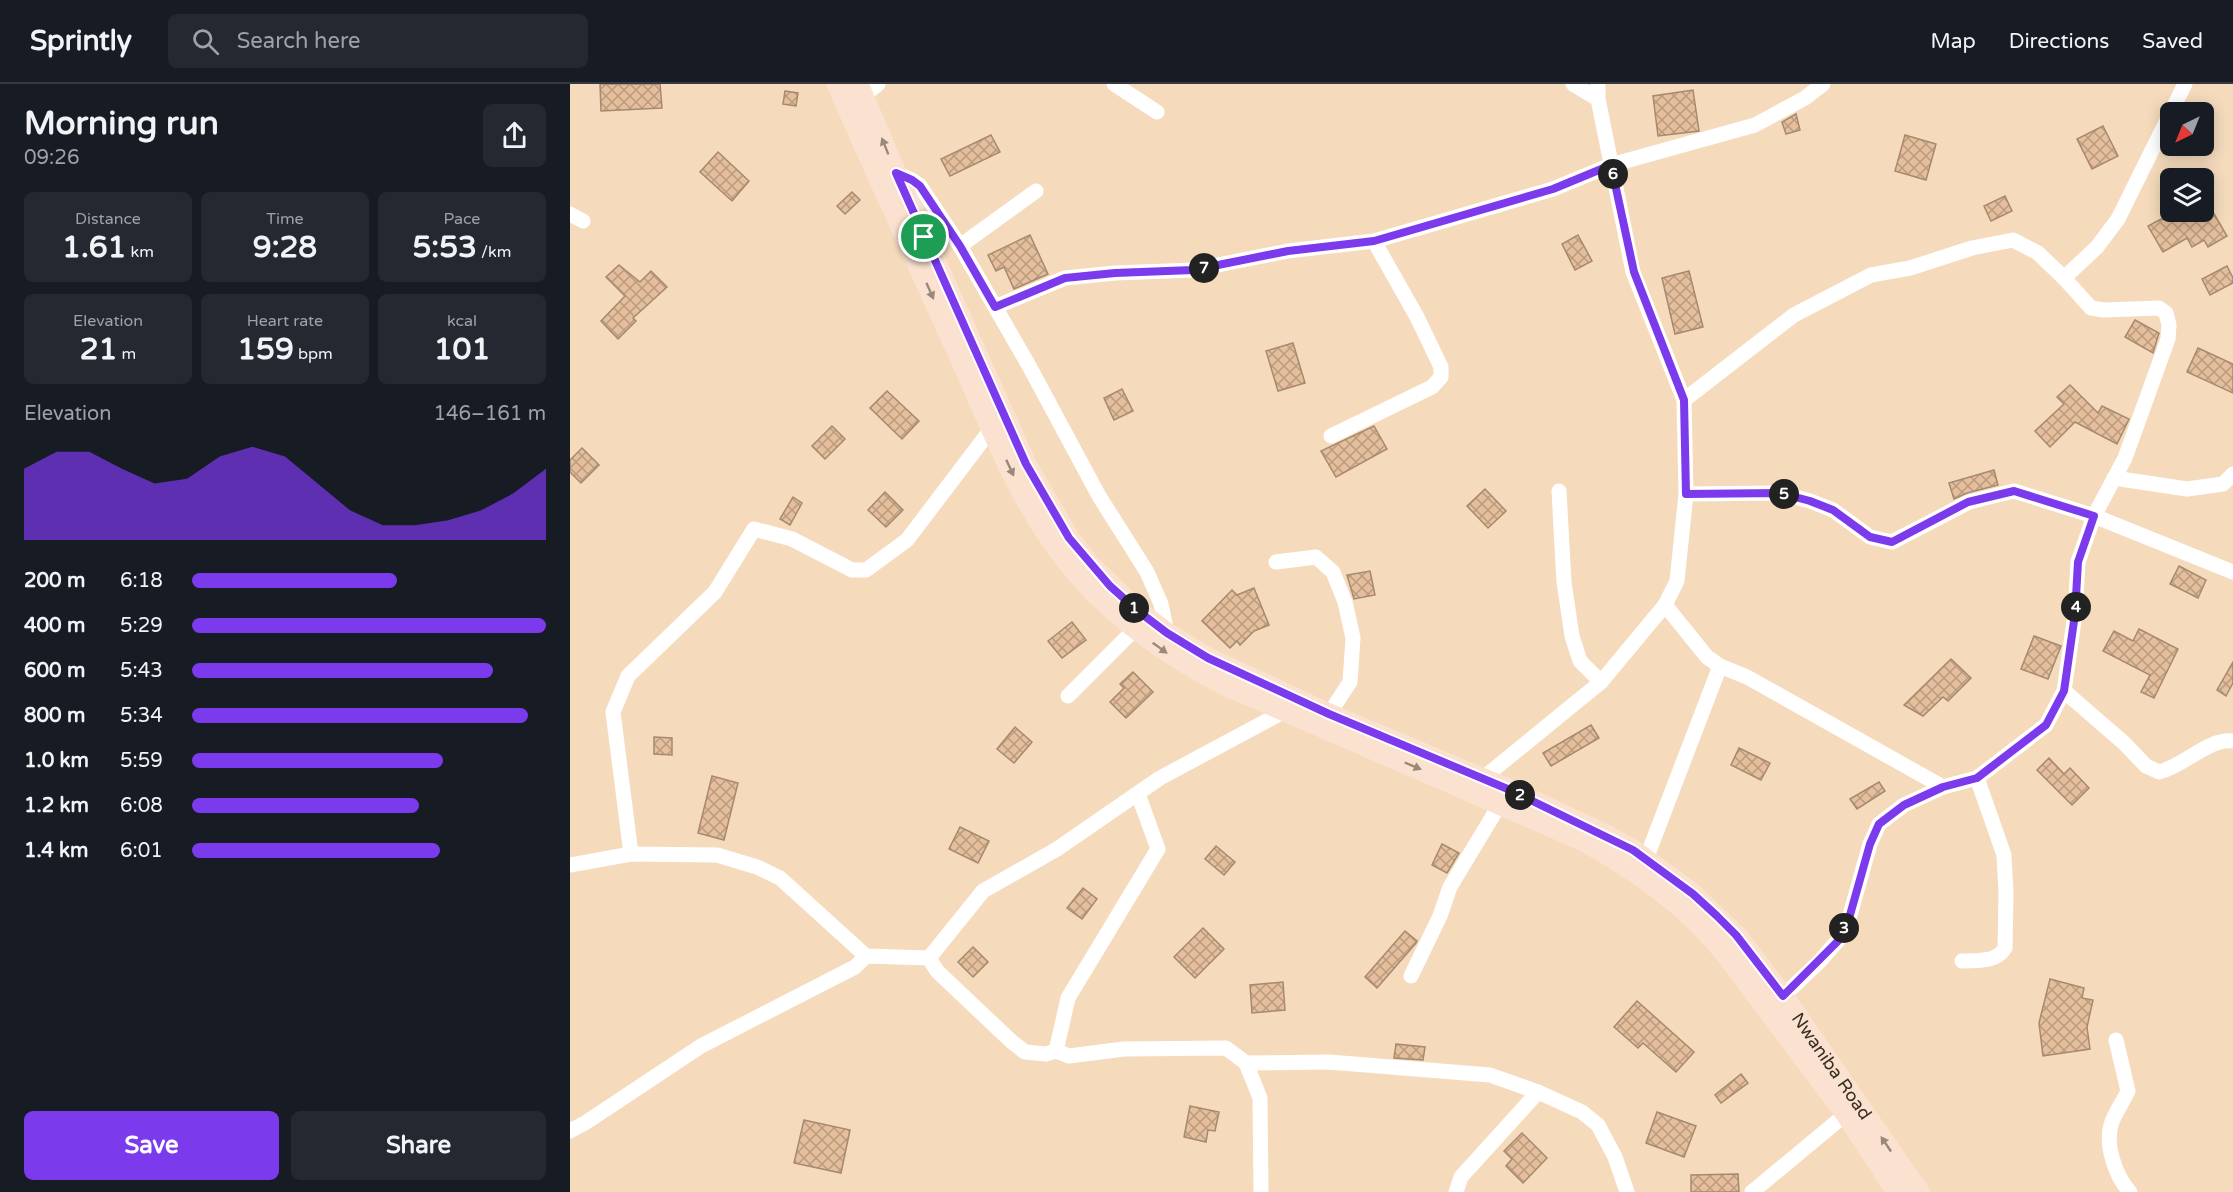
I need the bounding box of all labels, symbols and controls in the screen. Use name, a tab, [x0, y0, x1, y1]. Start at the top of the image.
search box	[168, 14, 588, 68]
text: Sprintly	[30, 24, 132, 58]
icon: search	[189, 25, 222, 58]
text: Search here	[237, 28, 361, 54]
text: Map	[1930, 29, 1976, 54]
text: Directions	[2009, 29, 2109, 54]
text: Saved	[2142, 29, 2203, 54]
north arrow	[2160, 102, 2214, 156]
map controls	[2160, 102, 2214, 222]
text: Morning run	[24, 104, 219, 143]
button: share	[483, 104, 546, 167]
one-way arrow	[880, 137, 890, 155]
text: 09:26	[24, 146, 79, 170]
pin: 6	[1598, 159, 1628, 189]
text: 6	[1608, 164, 1618, 184]
button: layers	[2160, 168, 2214, 222]
text: Distance	[75, 209, 141, 229]
text: Time	[266, 209, 304, 229]
text: Pace	[444, 209, 480, 229]
pin	[898, 211, 949, 262]
icon: arrive	[907, 220, 940, 253]
text: 1.61	[62, 229, 126, 266]
text: 9:28	[253, 229, 317, 266]
text: 5:53	[413, 229, 477, 266]
text: km	[126, 242, 154, 262]
text: /km	[477, 242, 511, 262]
pin: 7	[1189, 253, 1219, 283]
text: 7	[1199, 258, 1209, 278]
one-way arrow	[925, 282, 934, 299]
text: Elevation	[73, 311, 143, 331]
text: Heart rate	[247, 311, 323, 331]
text: kcal	[447, 311, 477, 331]
text: 21	[80, 331, 117, 368]
text: 159	[237, 331, 294, 368]
text: 101	[434, 331, 490, 368]
text: m	[117, 344, 136, 364]
text: bpm	[294, 344, 333, 364]
text: Elevation	[24, 402, 111, 426]
text: 146–161 m	[433, 402, 546, 426]
one-way arrow	[1006, 460, 1015, 477]
pin: 5	[1769, 479, 1799, 509]
text: 5	[1779, 484, 1789, 504]
text: 200 m	[24, 569, 85, 593]
text: 6:18	[120, 569, 163, 593]
pin: 4	[2061, 592, 2091, 622]
pin: 1	[1119, 593, 1149, 623]
text: 4	[2071, 597, 2081, 617]
text: 1	[1129, 598, 1139, 618]
text: 400 m	[24, 614, 85, 638]
text: 5:29	[120, 614, 163, 638]
one-way arrow	[1152, 642, 1168, 654]
text: 600 m	[24, 659, 85, 683]
text: 5:43	[120, 659, 163, 683]
text: 800 m	[24, 704, 85, 728]
text: 5:34	[120, 704, 163, 728]
text: 1.0 km	[24, 749, 89, 773]
text: 5:59	[120, 749, 163, 773]
one-way arrow	[1404, 761, 1422, 771]
pin: 2	[1505, 780, 1535, 810]
text: 2	[1515, 785, 1525, 805]
text: 1.2 km	[24, 794, 89, 818]
text: 6:08	[120, 794, 163, 818]
text: 1.4 km	[24, 839, 88, 863]
text: 6:01	[120, 839, 163, 863]
pin: 3	[1829, 913, 1859, 943]
text: 3	[1839, 918, 1849, 938]
street label: Nwaniba Road	[1787, 1008, 1877, 1124]
button: Save	[24, 1111, 279, 1180]
button: Share	[291, 1111, 546, 1180]
one-way arrow	[1880, 1136, 1892, 1152]

